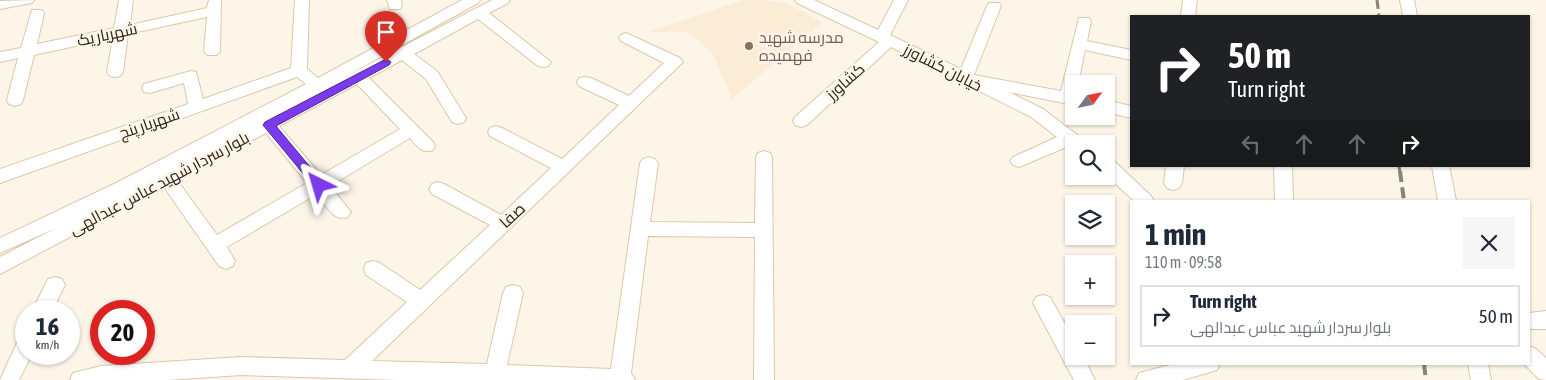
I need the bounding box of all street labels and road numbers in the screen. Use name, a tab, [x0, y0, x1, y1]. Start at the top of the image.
street label: شهریار یک	[75, 19, 139, 51]
street label: خیابان کشاورز	[899, 39, 985, 96]
street label: کشاورز	[821, 59, 869, 104]
street label: شهریار پنج	[116, 104, 183, 145]
street label: بلوار سردار شهید عباس عبدالهی	[66, 128, 253, 240]
street label: صفا	[496, 199, 528, 231]

